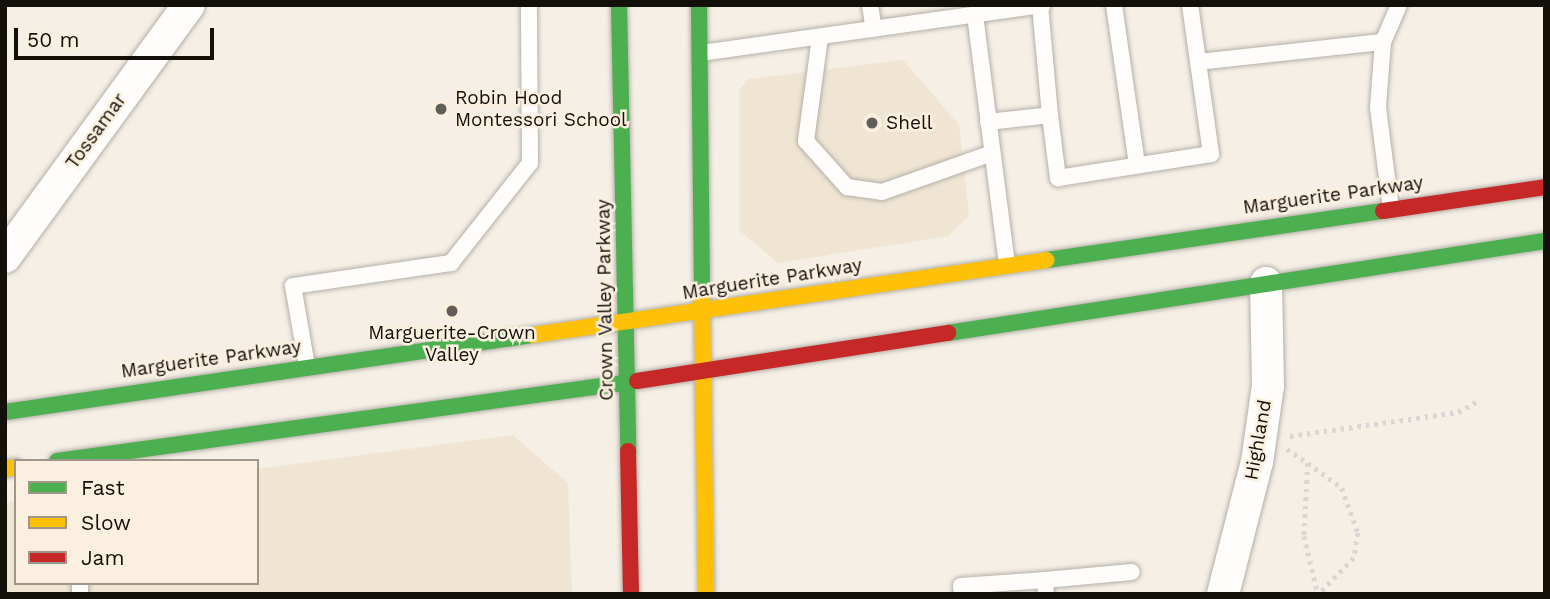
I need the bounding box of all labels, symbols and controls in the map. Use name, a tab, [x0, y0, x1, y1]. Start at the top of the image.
scale bar	[18, 14, 217, 58]
text: 50 m	[27, 27, 79, 52]
place label: Robin Hood Montessori School	[455, 87, 627, 131]
street label: Tossamar	[61, 89, 131, 173]
marker: Robin Hood Montessori School	[433, 101, 449, 117]
place label: Shell	[886, 112, 933, 134]
marker: Shell	[864, 115, 880, 131]
street label: Marguerite Parkway	[1241, 171, 1425, 219]
street label: Crown Valley Parkway	[592, 199, 618, 401]
street label: Marguerite Parkway	[680, 254, 864, 304]
marker: Marguerite-Crown Valley	[444, 303, 460, 319]
place label: Marguerite-Crown Valley	[368, 322, 536, 366]
street label: Marguerite Parkway	[119, 335, 303, 383]
street label: Highland	[1240, 398, 1276, 482]
legend	[14, 459, 259, 585]
text: Fast	[81, 475, 125, 500]
text: Slow	[81, 510, 131, 535]
text: Jam	[81, 545, 124, 570]

